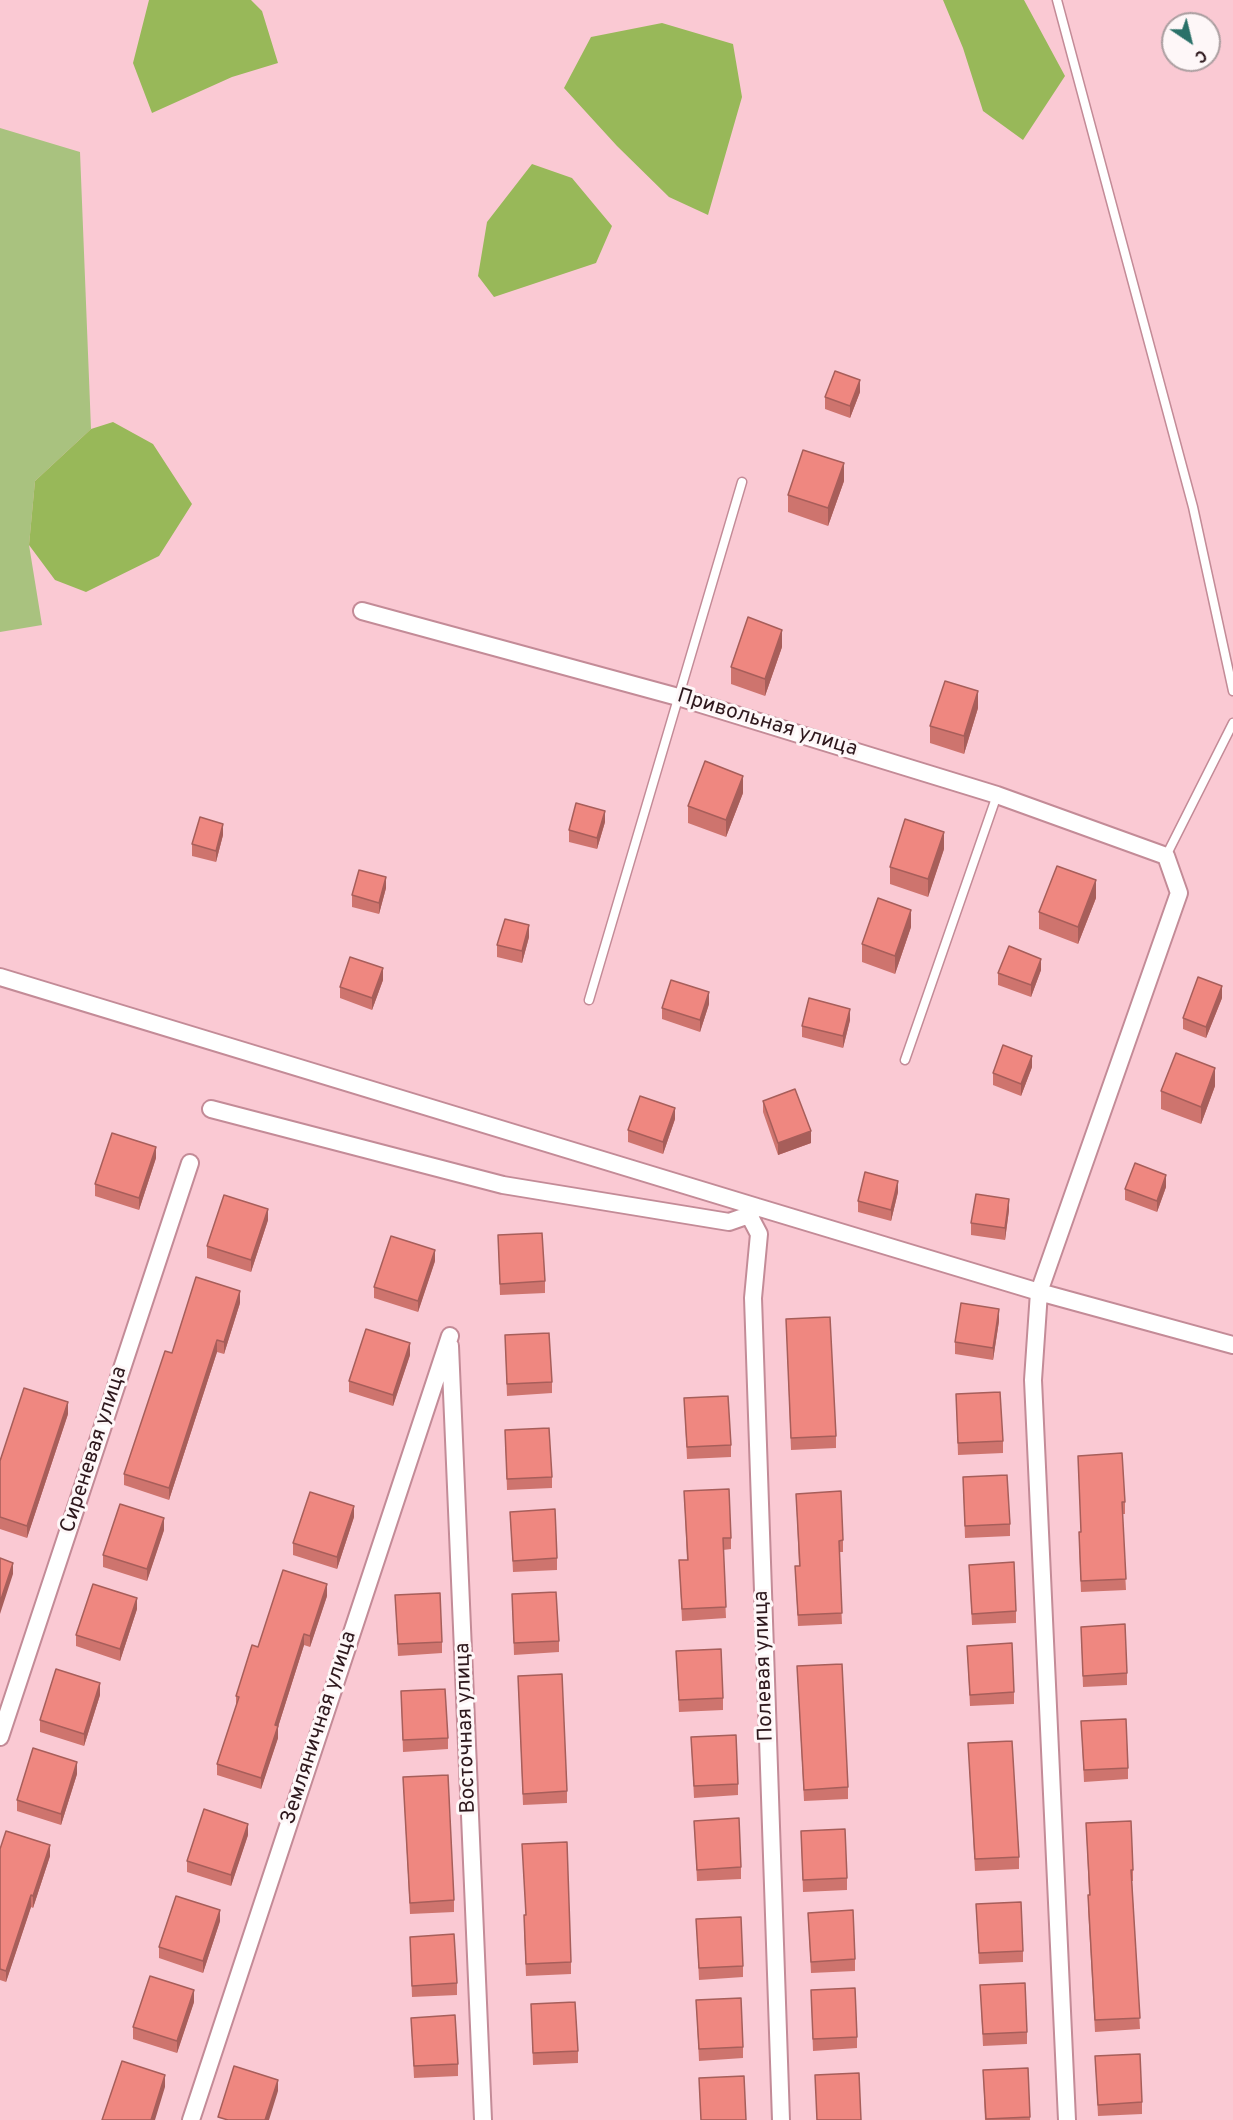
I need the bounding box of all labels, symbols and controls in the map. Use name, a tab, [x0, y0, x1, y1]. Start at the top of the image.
north arrow	[1161, 12, 1221, 72]
text: С	[1190, 44, 1210, 66]
street label: Привольная улица	[674, 685, 860, 763]
street label: Сиреневая улица	[56, 1364, 134, 1536]
street label: Полевая улица	[750, 1590, 780, 1742]
street label: Земляничная улица	[277, 1628, 363, 1828]
street label: Восточная улица	[451, 1642, 483, 1814]

